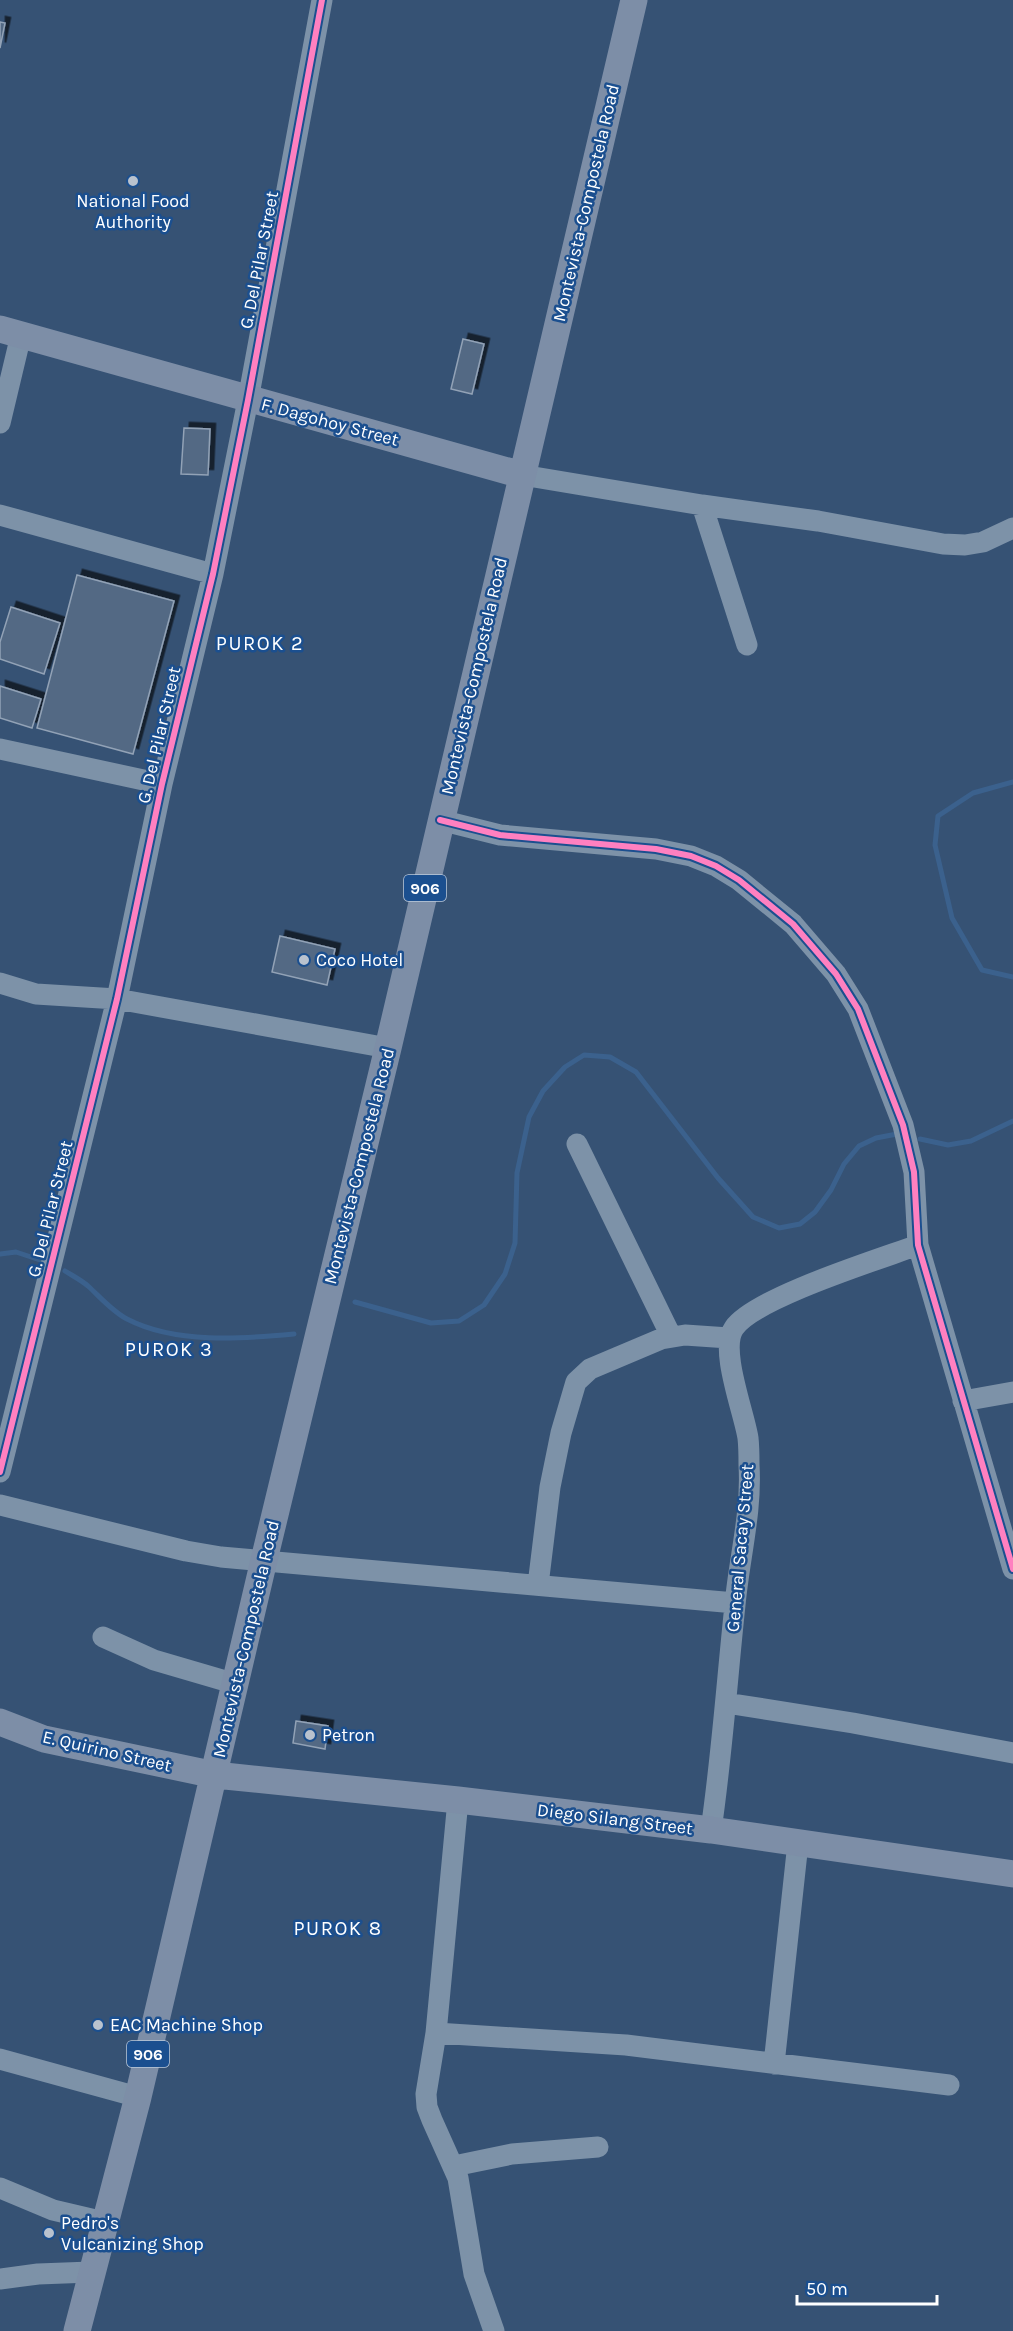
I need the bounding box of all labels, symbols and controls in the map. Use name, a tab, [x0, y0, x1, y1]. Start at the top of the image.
street label: Montevista-Compostela Road	[548, 82, 624, 324]
marker: National Food Authority	[126, 174, 140, 188]
street label: G. Del Pilar Street	[235, 189, 283, 331]
place label: National Food Authority	[76, 190, 190, 233]
street label: F. Dagohoy Street	[259, 393, 401, 451]
street label: Montevista-Compostela Road	[436, 555, 512, 797]
district label: PUROK 2	[216, 632, 304, 655]
street label: G. Del Pilar Street	[133, 664, 186, 806]
road number: 906	[404, 875, 446, 901]
place label: Coco Hotel	[316, 949, 403, 971]
marker: Coco Hotel	[297, 953, 311, 967]
street label: Montevista-Compostela Road	[319, 1045, 399, 1287]
street label: G. Del Pilar Street	[22, 1138, 78, 1280]
district label: PUROK 3	[125, 1338, 213, 1361]
street label: General Sacay Street	[722, 1463, 758, 1633]
street label: Montevista-Compostela Road	[208, 1518, 284, 1760]
place label: Petron	[322, 1724, 375, 1746]
street label: E. Quirino Street	[40, 1725, 174, 1777]
marker: Petron	[303, 1728, 317, 1742]
street label: Diego Silang Street	[536, 1799, 694, 1839]
district label: PUROK 8	[294, 1917, 382, 1940]
place label: EAC Machine Shop	[110, 2014, 263, 2036]
marker: EAC Machine Shop	[91, 2018, 105, 2032]
road number: 906	[127, 2041, 169, 2067]
place label: Pedro's Vulcanizing Shop	[61, 2212, 204, 2255]
marker: Pedro's Vulcanizing Shop	[42, 2226, 56, 2240]
scale bar	[797, 2268, 936, 2306]
text: 50 m	[806, 2278, 848, 2300]

